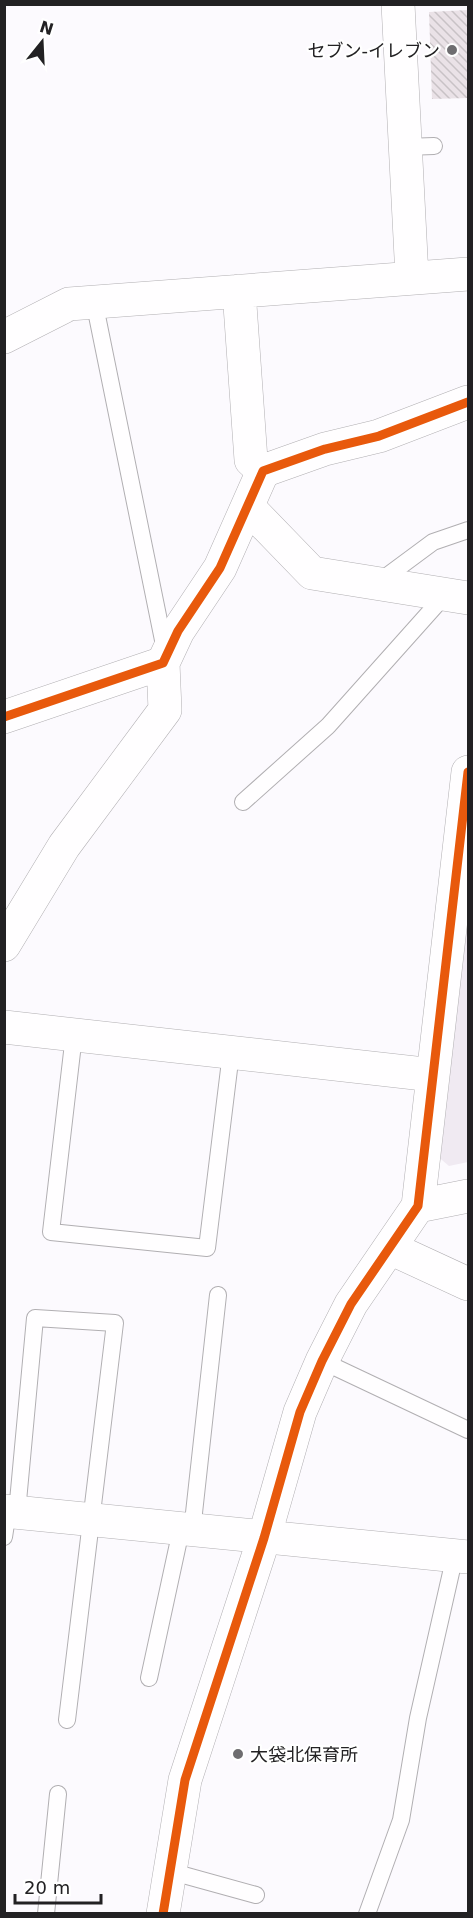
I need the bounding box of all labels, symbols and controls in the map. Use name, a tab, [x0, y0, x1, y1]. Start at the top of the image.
north arrow	[12, 12, 72, 72]
text: N	[37, 17, 56, 39]
place label: セブン-イレブン	[308, 40, 440, 61]
marker: セブン-イレブン	[445, 43, 459, 57]
place label: 大袋北保育所	[250, 1744, 358, 1765]
marker: 大袋北保育所	[231, 1747, 245, 1761]
scale bar	[15, 1867, 100, 1905]
text: 20 m	[24, 1877, 70, 1898]

